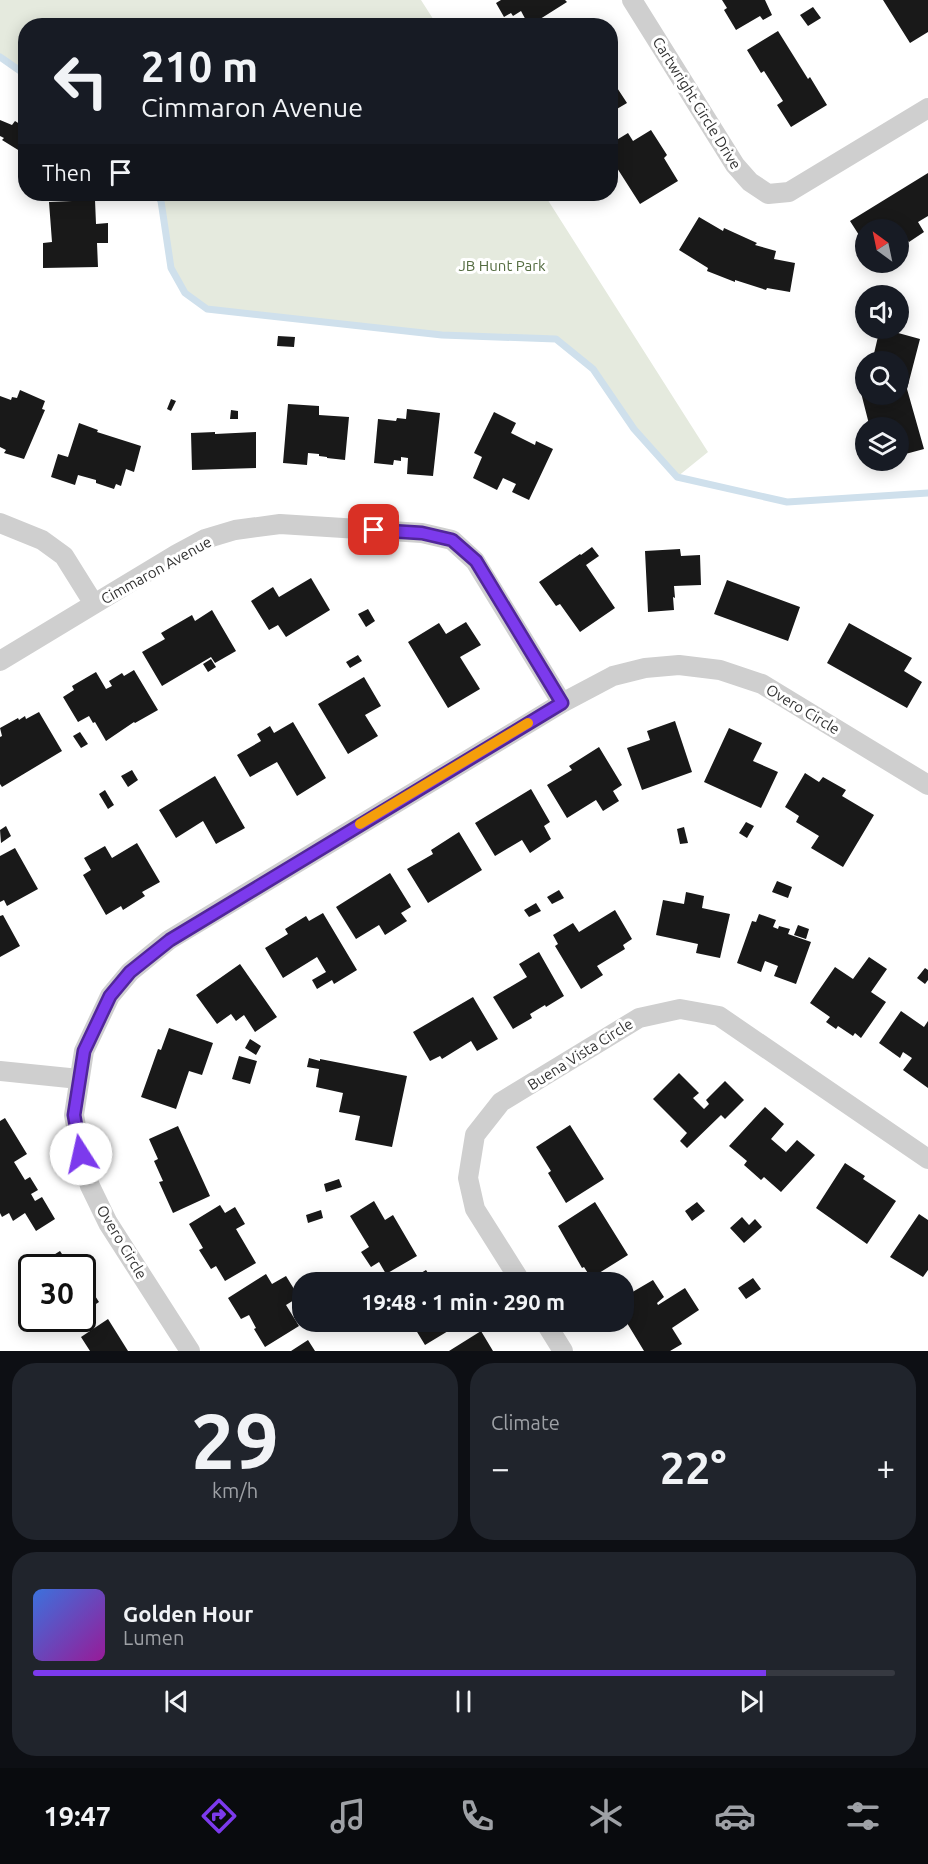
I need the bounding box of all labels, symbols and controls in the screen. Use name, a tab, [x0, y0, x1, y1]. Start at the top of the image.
street label: Cartwright Circle Drive	[649, 34, 745, 172]
icon: left	[42, 42, 120, 120]
text: 210 m	[141, 43, 258, 90]
text: Cimmaron Avenue	[141, 92, 363, 122]
icon: arrive	[104, 156, 137, 189]
text: Then	[42, 160, 92, 185]
north arrow	[855, 219, 909, 273]
map controls	[855, 219, 909, 471]
park label: JB Hunt Park	[458, 257, 546, 274]
button: sound	[855, 285, 909, 339]
button: search	[855, 351, 909, 405]
button: layers	[855, 417, 909, 471]
pin	[348, 504, 399, 555]
icon: arrive	[357, 513, 390, 546]
street label: Cimmaron Avenue	[98, 533, 214, 607]
street label: Overo Circle	[763, 680, 843, 738]
street label: Buena Vista Circle	[524, 1015, 636, 1093]
position arrow	[49, 1122, 113, 1186]
street label: Overo Circle	[93, 1202, 151, 1282]
speed limit sign: 30	[18, 1254, 96, 1332]
text: 19:48 · 1 min · 290 m	[361, 1289, 565, 1314]
text: 29	[191, 1396, 279, 1484]
text: Climate	[491, 1411, 560, 1434]
text: 22°	[660, 1442, 726, 1493]
text: −	[491, 1449, 510, 1486]
text: +	[876, 1449, 895, 1486]
text: km/h	[212, 1479, 258, 1502]
text: Golden Hour	[123, 1601, 253, 1626]
text: Lumen	[123, 1626, 184, 1649]
icon: previous	[160, 1685, 193, 1718]
icon: pause	[447, 1685, 480, 1718]
icon: next	[735, 1685, 768, 1718]
icon: directions	[198, 1795, 240, 1837]
icon: music	[327, 1795, 369, 1837]
icon: phone	[456, 1795, 498, 1837]
icon: climate	[585, 1795, 627, 1837]
icon: car	[714, 1795, 756, 1837]
icon: filters	[842, 1795, 884, 1837]
text: 19:47	[43, 1801, 111, 1831]

